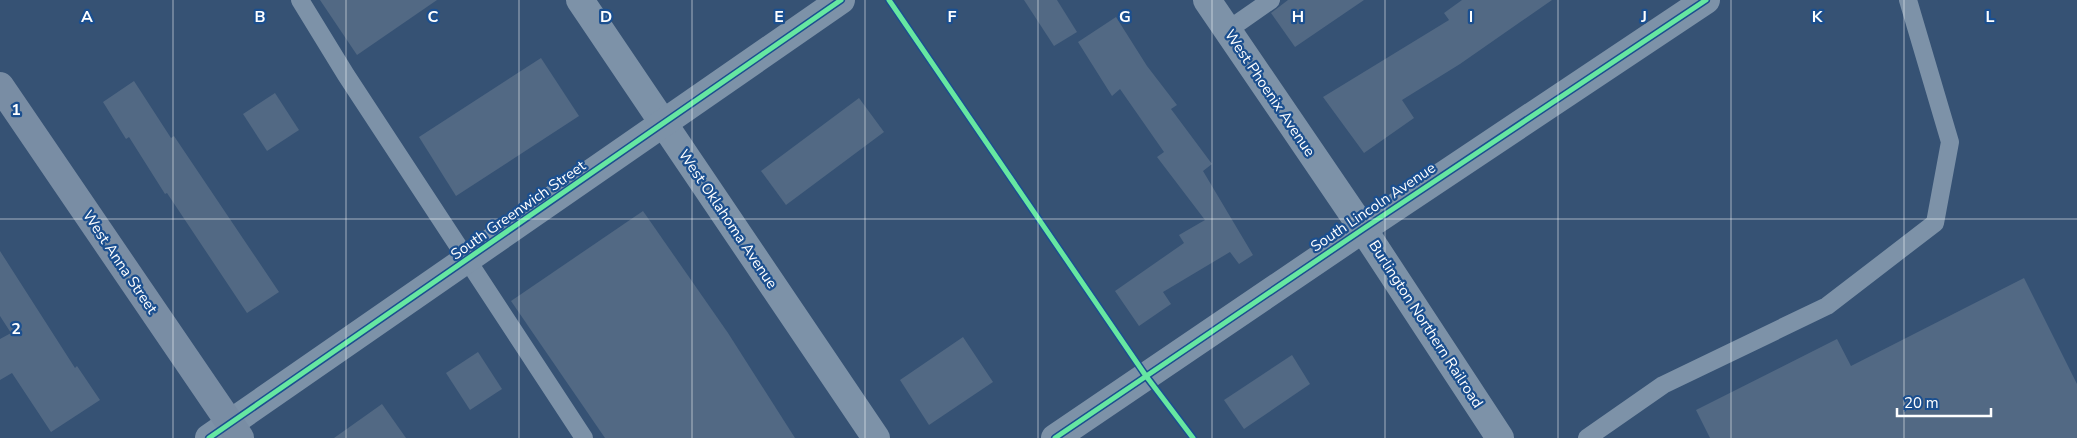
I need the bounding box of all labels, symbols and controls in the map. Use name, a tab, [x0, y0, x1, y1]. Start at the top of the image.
text: A	[81, 6, 93, 28]
text: B	[254, 6, 266, 28]
text: C	[428, 6, 439, 28]
text: D	[600, 6, 612, 28]
text: E	[774, 6, 784, 28]
text: F	[948, 6, 957, 28]
text: G	[1119, 6, 1131, 28]
text: H	[1292, 6, 1304, 28]
text: I	[1469, 6, 1473, 28]
text: J	[1640, 6, 1647, 28]
text: K	[1812, 6, 1824, 28]
text: L	[1986, 6, 1995, 28]
street label: West Phoenix Avenue	[1220, 26, 1320, 160]
text: 1	[11, 99, 21, 121]
street label: West Oklahoma Avenue	[674, 146, 782, 293]
street label: South Greenwich Street	[447, 155, 590, 264]
street label: South Lincoln Avenue	[1307, 158, 1439, 256]
street label: West Anna Street	[78, 206, 162, 318]
street label: Burlington Northern Railroad	[1364, 236, 1488, 412]
text: 2	[11, 318, 21, 340]
scale bar	[1897, 386, 1991, 418]
text: 20 m	[1904, 393, 1939, 413]

